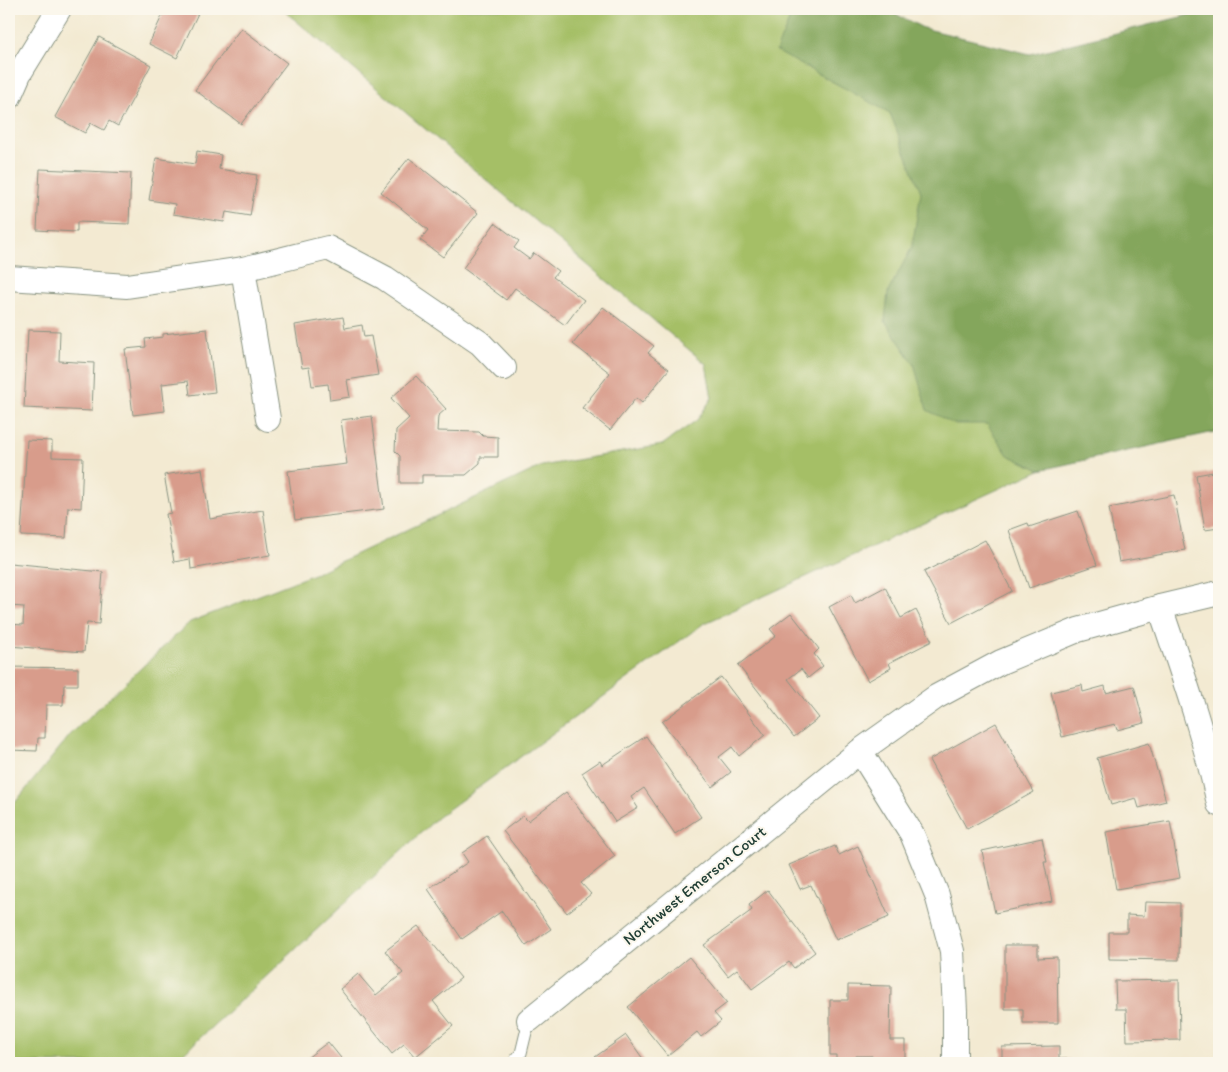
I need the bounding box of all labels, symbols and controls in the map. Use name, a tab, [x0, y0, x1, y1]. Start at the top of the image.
street label: Northwest Emerson Court	[619, 822, 770, 949]

